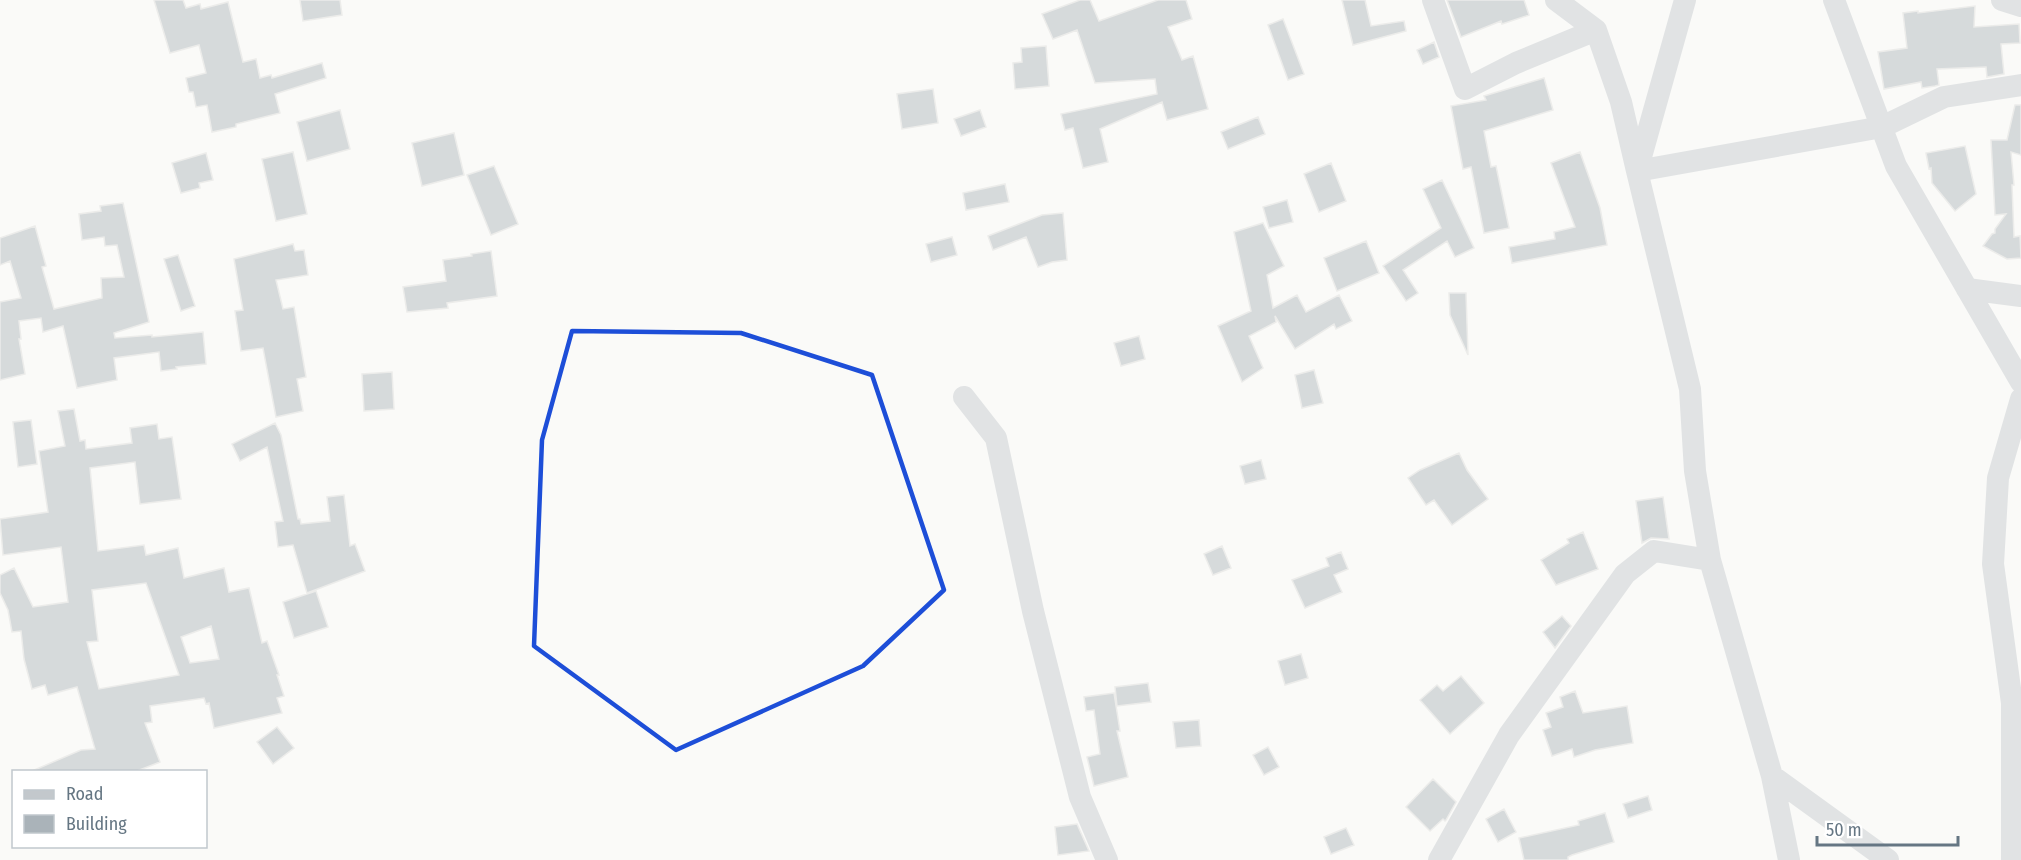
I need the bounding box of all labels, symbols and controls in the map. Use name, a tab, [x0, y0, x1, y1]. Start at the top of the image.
legend	[12, 770, 207, 848]
text: Road	[66, 783, 103, 805]
scale bar	[1817, 809, 1958, 847]
text: Building	[66, 813, 127, 835]
text: 50 m	[1826, 819, 1862, 841]

